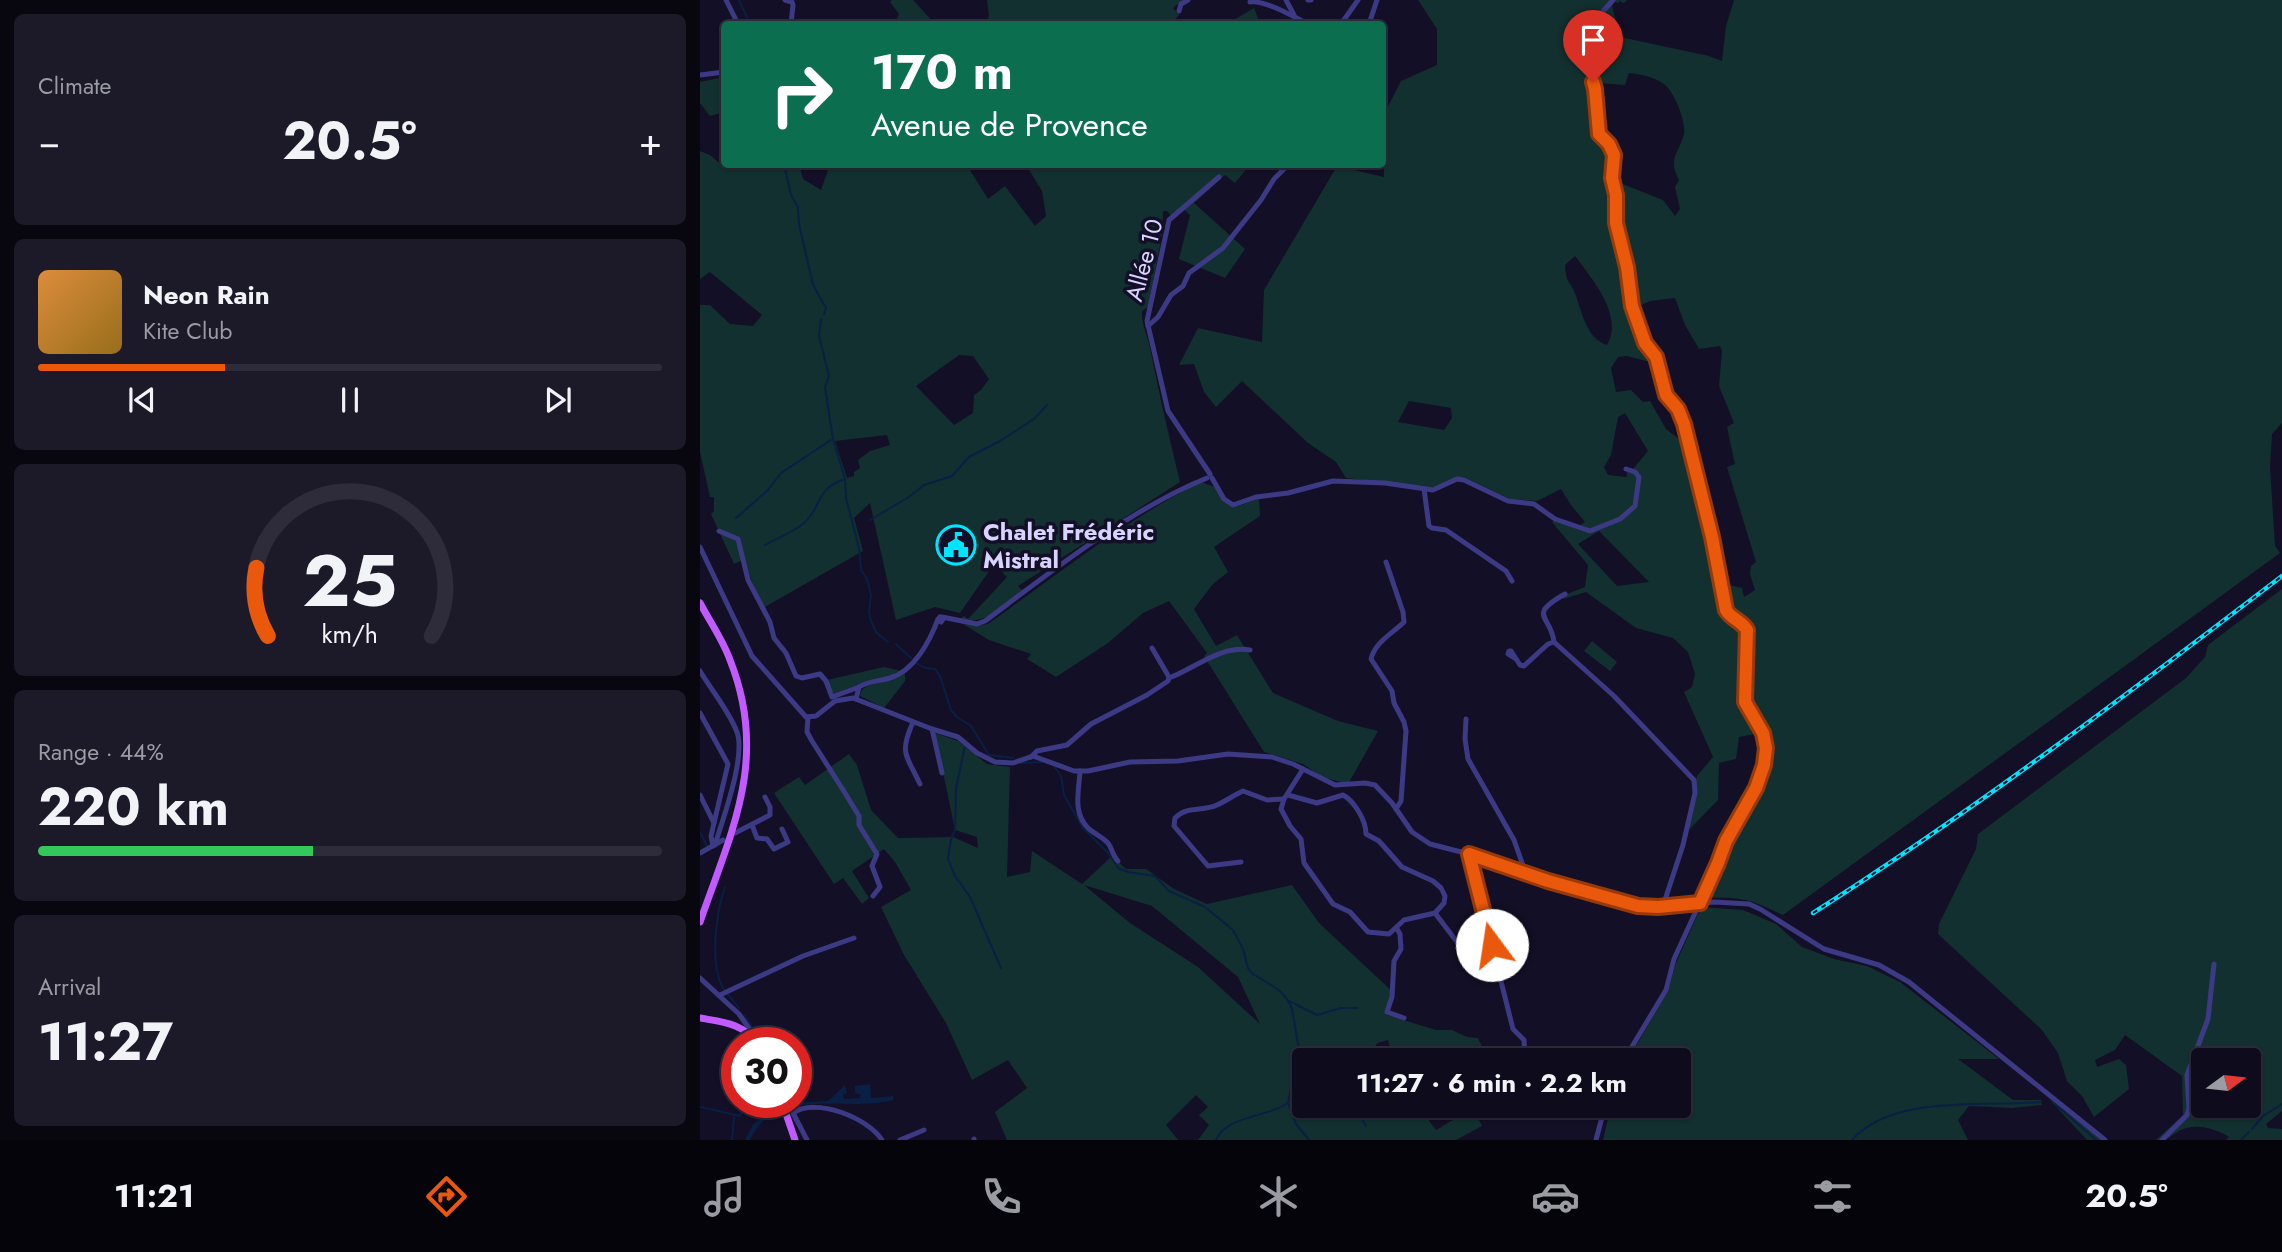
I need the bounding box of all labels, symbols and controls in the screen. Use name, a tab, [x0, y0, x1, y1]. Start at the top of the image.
pin	[1563, 10, 1623, 82]
icon: arrive	[1574, 21, 1612, 59]
text: 170 m	[871, 37, 1013, 107]
icon: right	[756, 49, 847, 140]
text: Climate	[38, 69, 111, 103]
text: Avenue de Provence	[871, 102, 1148, 148]
text: 20.5°	[282, 103, 417, 179]
text: −	[38, 114, 60, 169]
text: +	[639, 114, 662, 169]
street label: Allée 10	[1116, 215, 1172, 305]
text: Neon Rain	[143, 276, 270, 314]
text: Kite Club	[143, 314, 232, 348]
icon: previous	[123, 381, 161, 419]
icon: pause	[331, 381, 369, 419]
icon: next	[539, 381, 577, 419]
place label: Chalet Frédéric Mistral	[983, 514, 1154, 577]
public building icon: Chalet Frédéric Mistral	[935, 524, 977, 566]
text: 25	[303, 528, 397, 633]
text: km/h	[322, 616, 378, 652]
text: Range · 44%	[38, 735, 164, 769]
text: 220 km	[38, 769, 229, 845]
position arrow	[1455, 908, 1529, 982]
text: Arrival	[38, 970, 101, 1004]
text: 11:27	[38, 1004, 173, 1080]
speed limit sign: 30	[721, 1027, 812, 1118]
north arrow	[2191, 1048, 2261, 1118]
map controls	[2191, 1048, 2261, 1118]
text: 11:27 · 6 min · 2.2 km	[1356, 1064, 1627, 1102]
icon: directions	[422, 1172, 471, 1221]
icon: music	[700, 1172, 749, 1221]
icon: phone	[977, 1172, 1026, 1221]
icon: climate	[1254, 1172, 1303, 1221]
icon: car	[1531, 1172, 1580, 1221]
icon: filters	[1808, 1172, 1857, 1221]
text: 11:21	[114, 1173, 194, 1219]
text: 20.5°	[2085, 1173, 2168, 1219]

